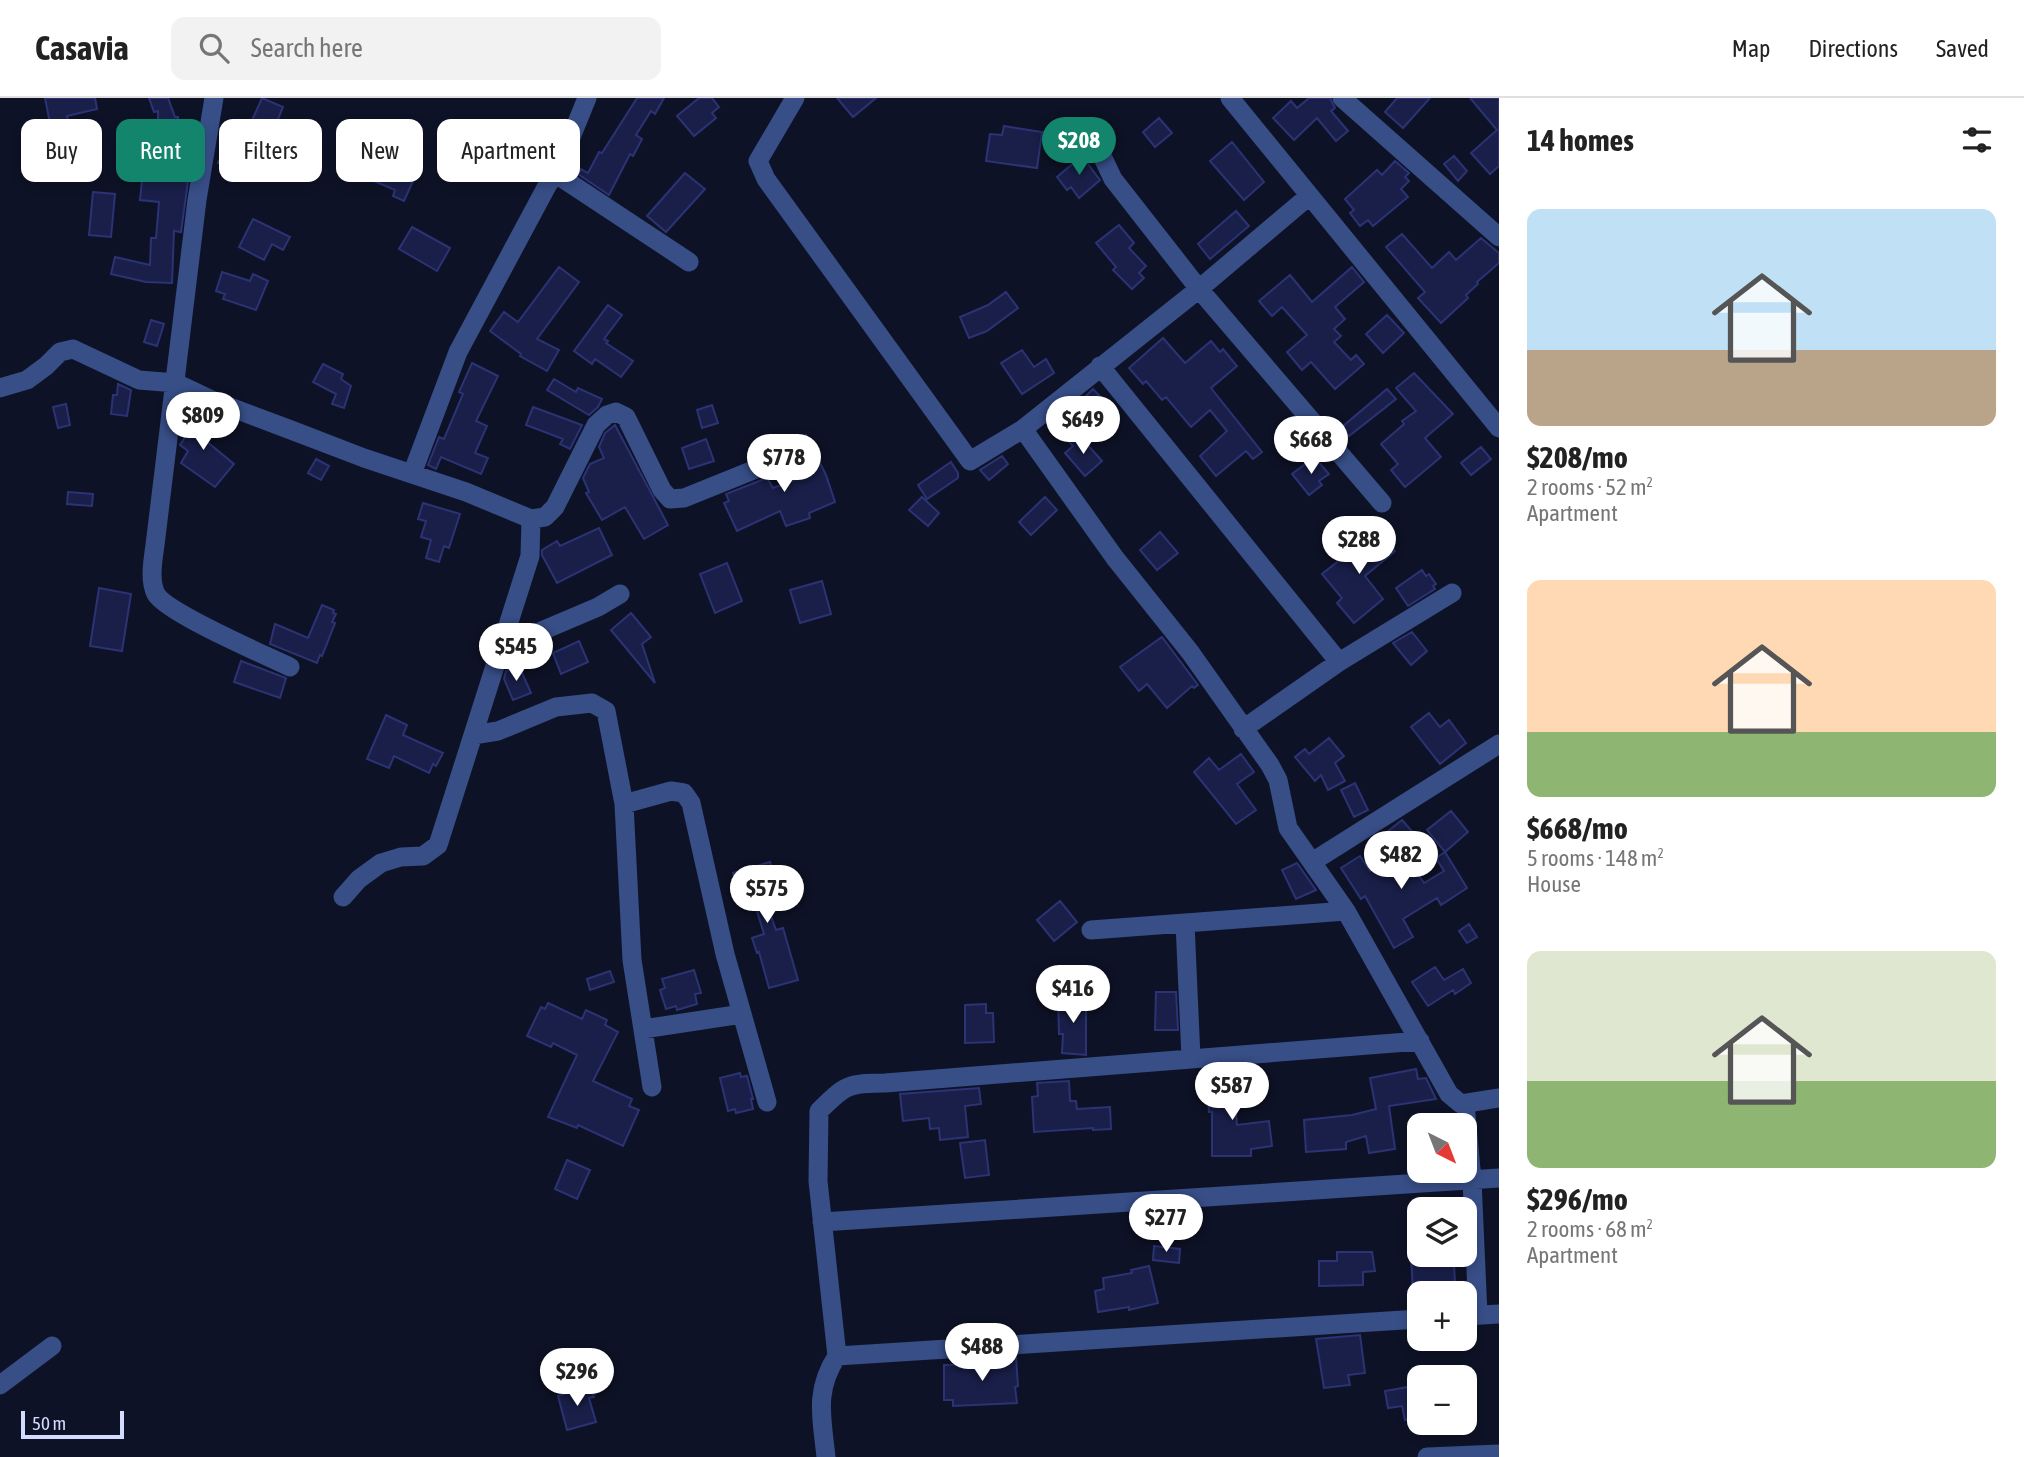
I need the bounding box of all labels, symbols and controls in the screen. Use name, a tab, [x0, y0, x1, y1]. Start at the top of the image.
search box	[171, 17, 661, 80]
text: Casavia	[35, 29, 129, 67]
icon: search	[195, 29, 233, 67]
text: Search here	[251, 33, 363, 63]
text: Map	[1732, 35, 1770, 62]
text: Directions	[1808, 35, 1898, 62]
text: Saved	[1936, 35, 1989, 62]
pin: $208	[1038, 118, 1120, 177]
chip: Buy	[21, 119, 102, 182]
chip: Rent	[116, 119, 205, 182]
chip: Filters	[219, 119, 322, 182]
chip: New	[336, 119, 423, 182]
chip: Apartment	[437, 119, 580, 182]
icon: filters	[1958, 121, 1996, 159]
text: 14 homes	[1527, 123, 1634, 157]
text: $208	[1058, 127, 1100, 153]
icon: home	[1699, 255, 1825, 381]
pin: $809	[162, 392, 244, 452]
pin: $649	[1042, 396, 1124, 456]
text: $809	[182, 402, 224, 428]
text: $649	[1062, 406, 1104, 432]
pin: $668	[1270, 416, 1352, 476]
text: $668	[1290, 426, 1332, 452]
pin: $778	[743, 434, 825, 494]
text: $208/mo	[1527, 440, 1628, 474]
text: $778	[763, 444, 805, 470]
text: 2 rooms · 52 m²	[1527, 474, 1653, 500]
text: Apartment	[1527, 500, 1618, 526]
pin: $288	[1318, 517, 1400, 576]
text: $288	[1338, 526, 1380, 552]
pin: $545	[475, 624, 557, 683]
icon: home	[1699, 626, 1825, 752]
text: $545	[495, 633, 537, 659]
text: $668/mo	[1527, 811, 1628, 845]
pin: $482	[1360, 832, 1442, 891]
text: $482	[1380, 841, 1422, 867]
text: 5 rooms · 148 m²	[1527, 845, 1664, 871]
pin: $575	[726, 866, 808, 925]
text: House	[1527, 871, 1581, 897]
text: $575	[746, 875, 788, 901]
pin: $416	[1032, 965, 1114, 1025]
text: $416	[1052, 975, 1094, 1001]
icon: home	[1699, 997, 1825, 1123]
pin: $587	[1191, 1062, 1273, 1122]
text: $587	[1211, 1072, 1253, 1098]
north arrow	[1407, 1113, 1477, 1183]
map controls	[1407, 1113, 1477, 1435]
text: $296/mo	[1527, 1182, 1628, 1216]
pin: $277	[1125, 1194, 1207, 1254]
button: layers	[1407, 1197, 1477, 1267]
text: $277	[1145, 1204, 1187, 1230]
text: 2 rooms · 68 m²	[1527, 1216, 1653, 1242]
text: Apartment	[1527, 1242, 1618, 1268]
button: +	[1407, 1281, 1477, 1351]
pin: $488	[941, 1324, 1023, 1383]
text: $488	[961, 1333, 1003, 1359]
pin: $296	[536, 1348, 618, 1408]
text: $296	[556, 1358, 598, 1384]
button: −	[1407, 1365, 1477, 1435]
scale bar	[21, 1408, 124, 1440]
text: 50 m	[32, 1412, 66, 1434]

